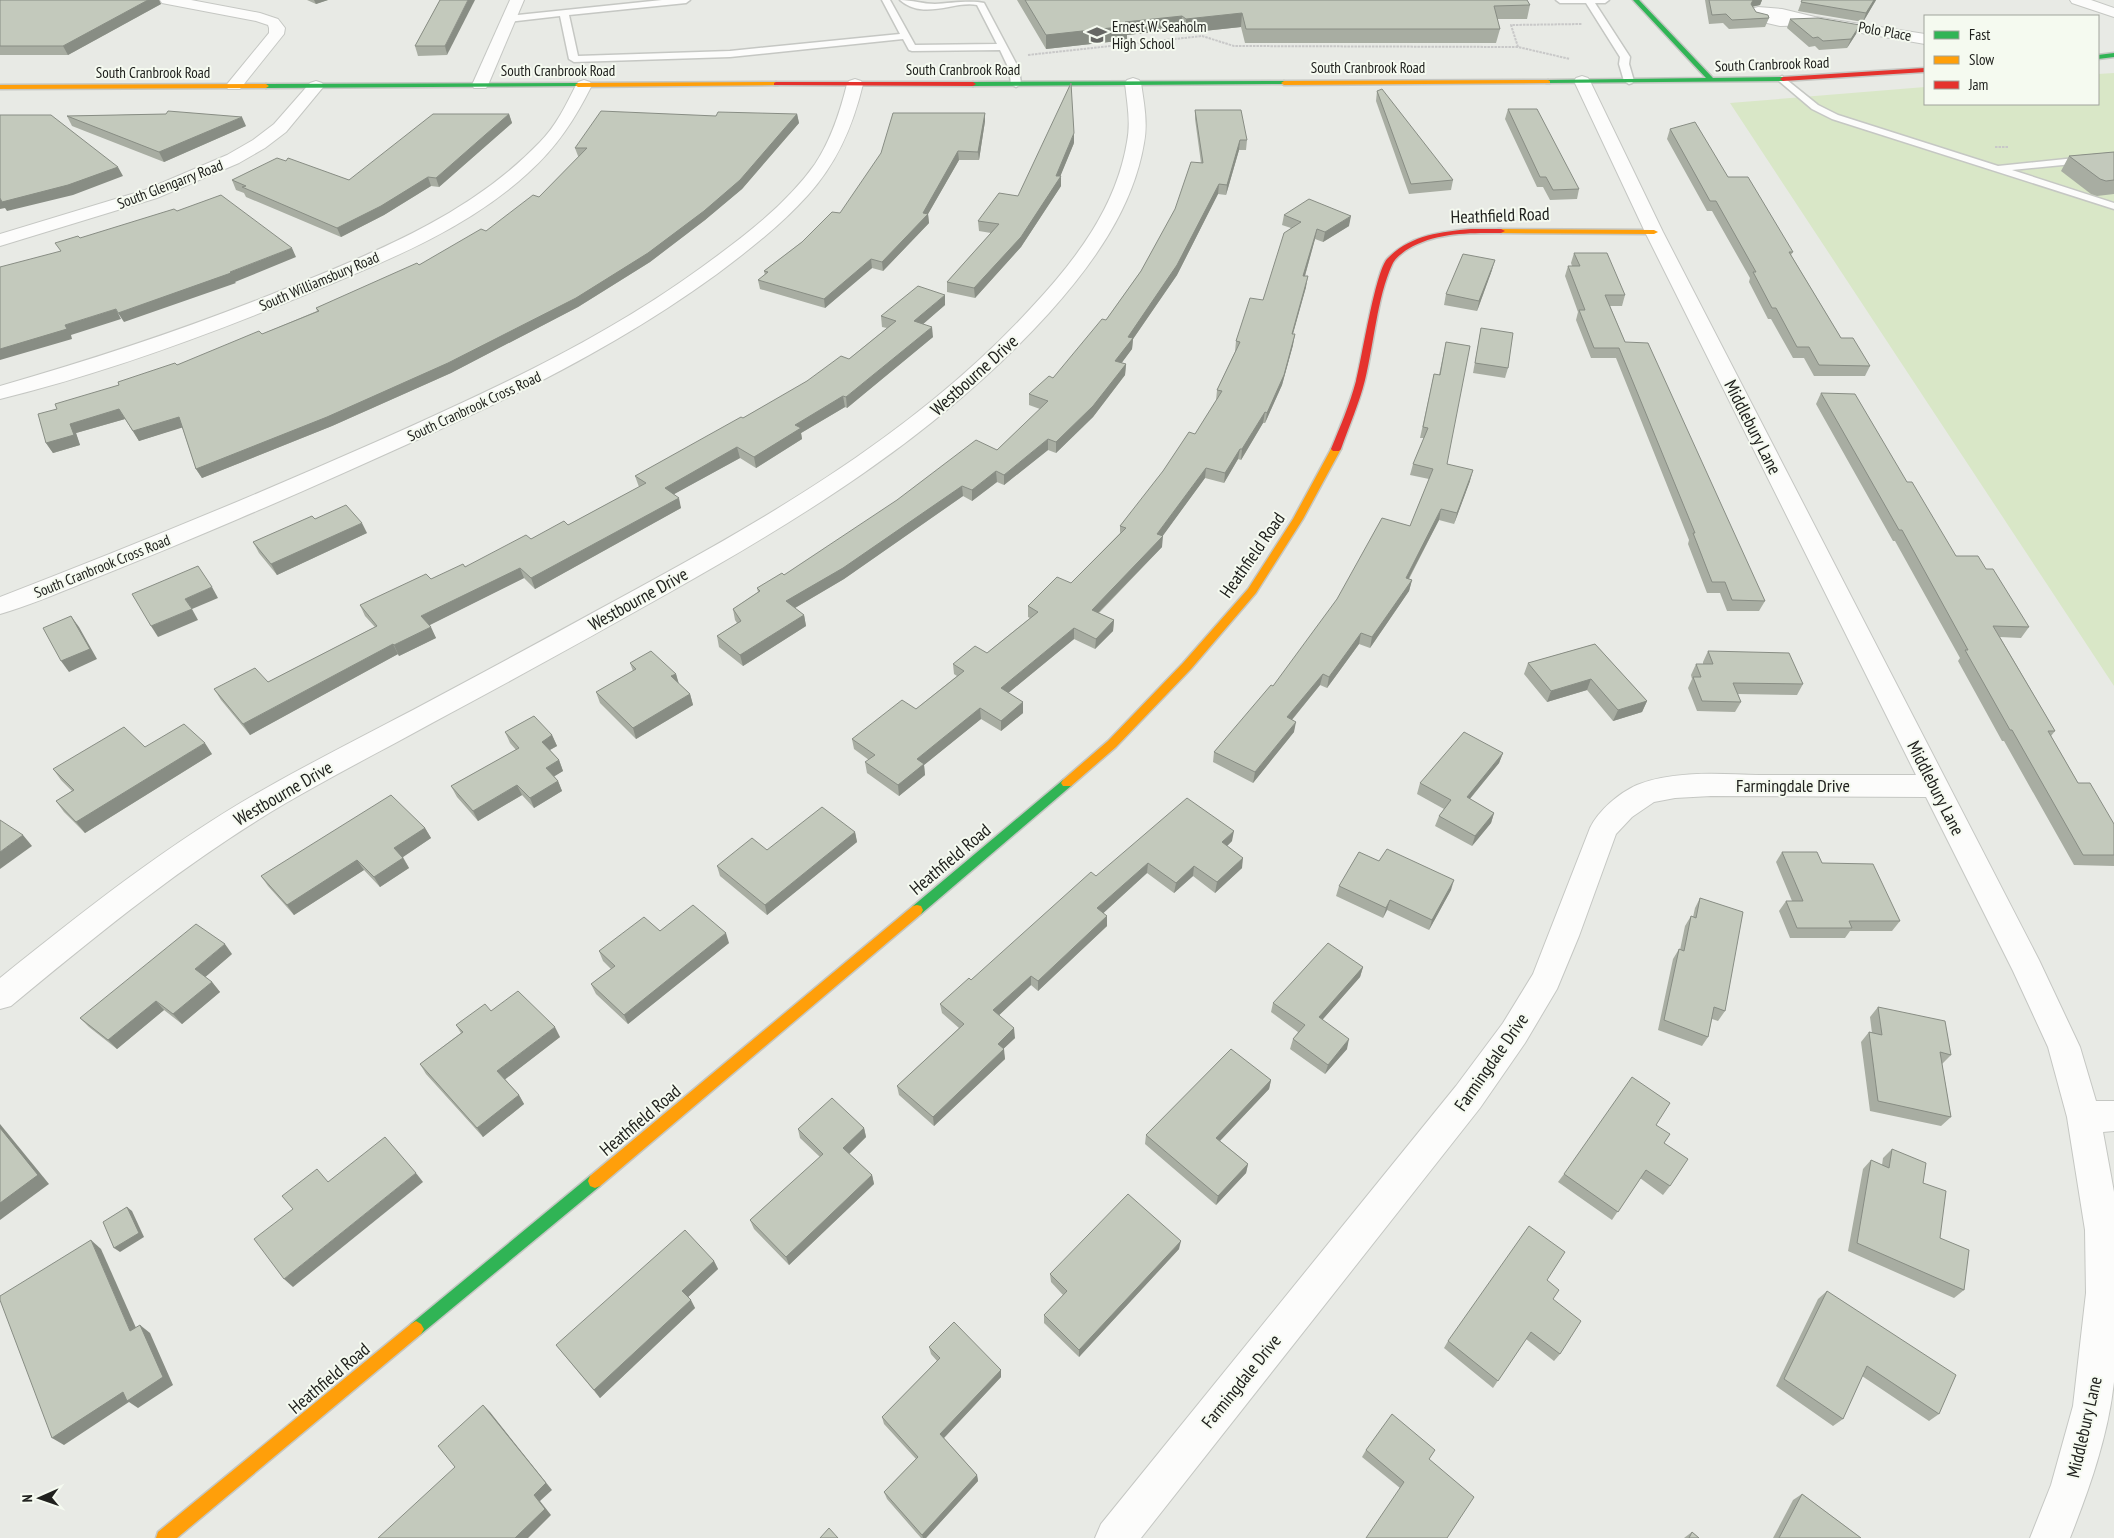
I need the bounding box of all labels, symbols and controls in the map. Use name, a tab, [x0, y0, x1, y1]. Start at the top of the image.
legend	[1924, 15, 2099, 105]
place label: Ernest W. Seaholm High School	[1112, 17, 1206, 53]
street label: Polo Place	[1857, 17, 1913, 45]
school or university icon: Ernest W. Seaholm High School	[1086, 24, 1108, 46]
text: Fast	[1969, 25, 1990, 44]
text: Slow	[1969, 50, 1994, 69]
street label: South Cranbrook Road	[1714, 53, 1830, 75]
street label: South Cranbrook Road	[1311, 58, 1425, 77]
street label: South Cranbrook Road	[906, 60, 1020, 79]
street label: South Cranbrook Road	[501, 61, 615, 80]
street label: South Cranbrook Road	[96, 63, 210, 82]
text: Jam	[1968, 75, 1988, 94]
street label: South Glengarry Road	[114, 155, 226, 213]
street label: Heathfield Road	[1450, 202, 1550, 228]
street label: South Williamsbury Road	[256, 247, 382, 315]
street label: Westbourne Drive	[925, 330, 1023, 420]
street label: South Cranbrook Cross Road	[404, 367, 544, 445]
street label: Middlebury Lane	[1719, 376, 1787, 478]
street label: Heathfield Road	[1214, 508, 1290, 602]
street label: South Cranbrook Cross Road	[31, 530, 173, 602]
street label: Westbourne Drive	[584, 562, 692, 636]
street label: Middlebury Lane	[1902, 737, 1970, 839]
street label: Westbourne Drive	[230, 756, 336, 830]
street label: Farmingdale Drive	[1736, 774, 1850, 797]
street label: Heathfield Road	[905, 818, 995, 900]
street label: Farmingdale Drive	[1449, 1009, 1533, 1115]
street label: Heathfield Road	[595, 1079, 685, 1161]
street label: Farmingdale Drive	[1196, 1329, 1286, 1433]
street label: Heathfield Road	[284, 1337, 374, 1419]
street label: Middlebury Lane	[2061, 1374, 2107, 1480]
north arrow	[15, 1473, 65, 1523]
text: N	[18, 1494, 36, 1503]

